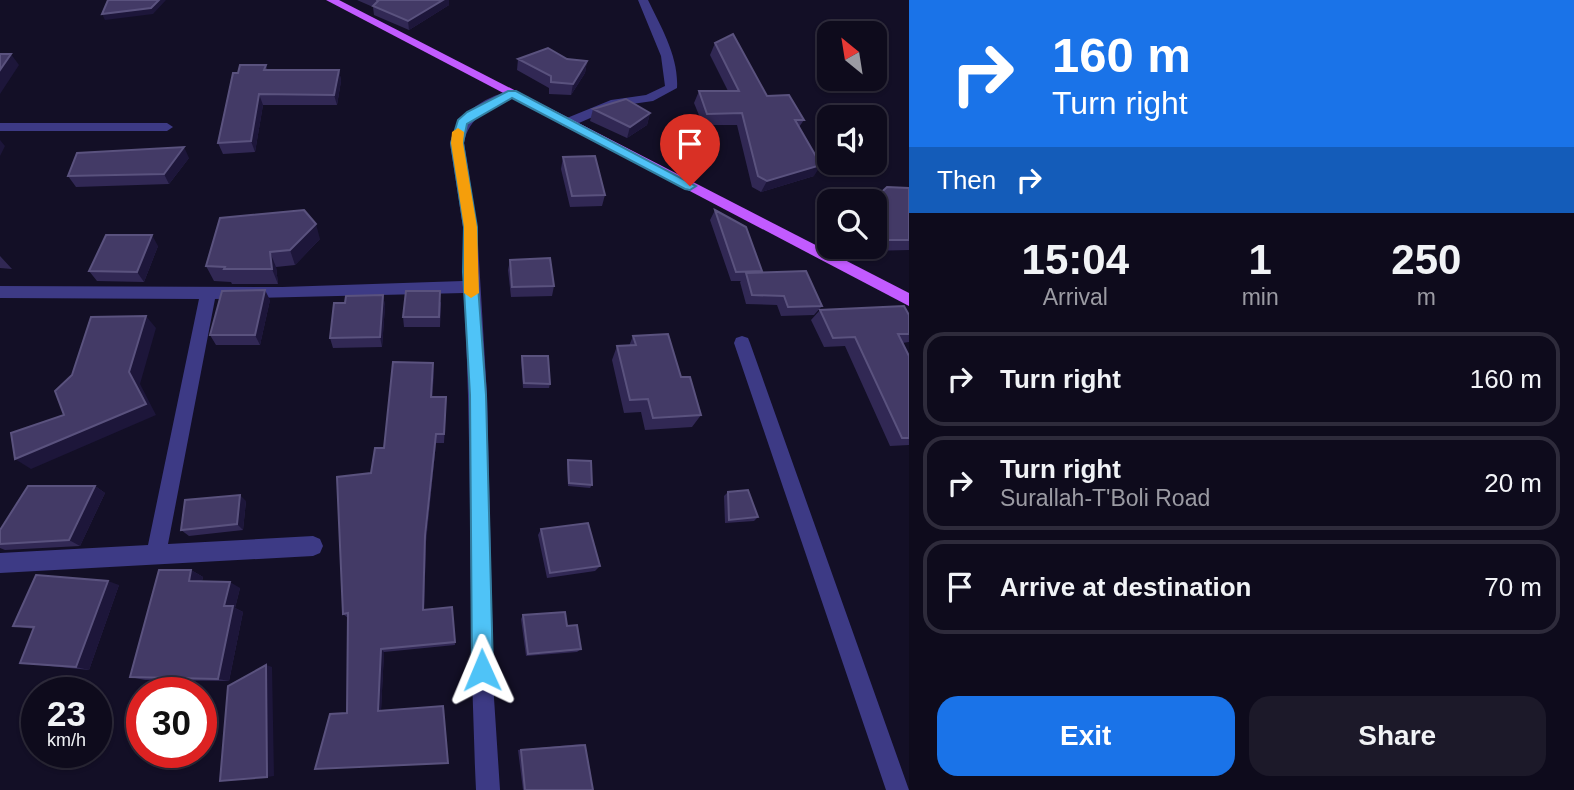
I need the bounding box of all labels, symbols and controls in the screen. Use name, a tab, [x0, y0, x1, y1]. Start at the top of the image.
north arrow	[817, 21, 887, 91]
map controls	[817, 21, 887, 259]
icon: right	[937, 28, 1028, 119]
text: 160 m	[1052, 28, 1191, 82]
text: Turn right	[1052, 85, 1188, 121]
button: sound	[817, 105, 887, 175]
pin	[660, 114, 720, 186]
icon: arrive	[671, 125, 709, 163]
icon: right	[1010, 161, 1048, 199]
text: Then	[937, 165, 996, 195]
button: search	[817, 189, 887, 259]
text: 15:04	[1022, 236, 1129, 283]
text: 1	[1248, 236, 1272, 283]
text: 250	[1391, 236, 1461, 283]
text: Arrival	[1043, 284, 1108, 310]
text: min	[1242, 284, 1279, 310]
text: m	[1417, 284, 1436, 310]
icon: right	[941, 360, 979, 398]
text: Turn right	[1000, 364, 1121, 394]
text: 160 m	[1470, 364, 1542, 394]
text: Turn right	[1000, 454, 1121, 484]
icon: right	[941, 464, 979, 502]
text: 20 m	[1484, 468, 1542, 498]
text: Surallah-T'Boli Road	[1000, 485, 1210, 511]
icon: arrive	[941, 568, 979, 606]
text: Arrive at destination	[1000, 572, 1251, 602]
text: 70 m	[1484, 572, 1542, 602]
position arrow	[445, 633, 519, 707]
speed limit sign: 30	[126, 677, 217, 768]
text: 23	[47, 694, 86, 733]
button: Exit	[937, 696, 1235, 776]
button: Share	[1249, 696, 1546, 776]
text: km/h	[47, 730, 86, 750]

